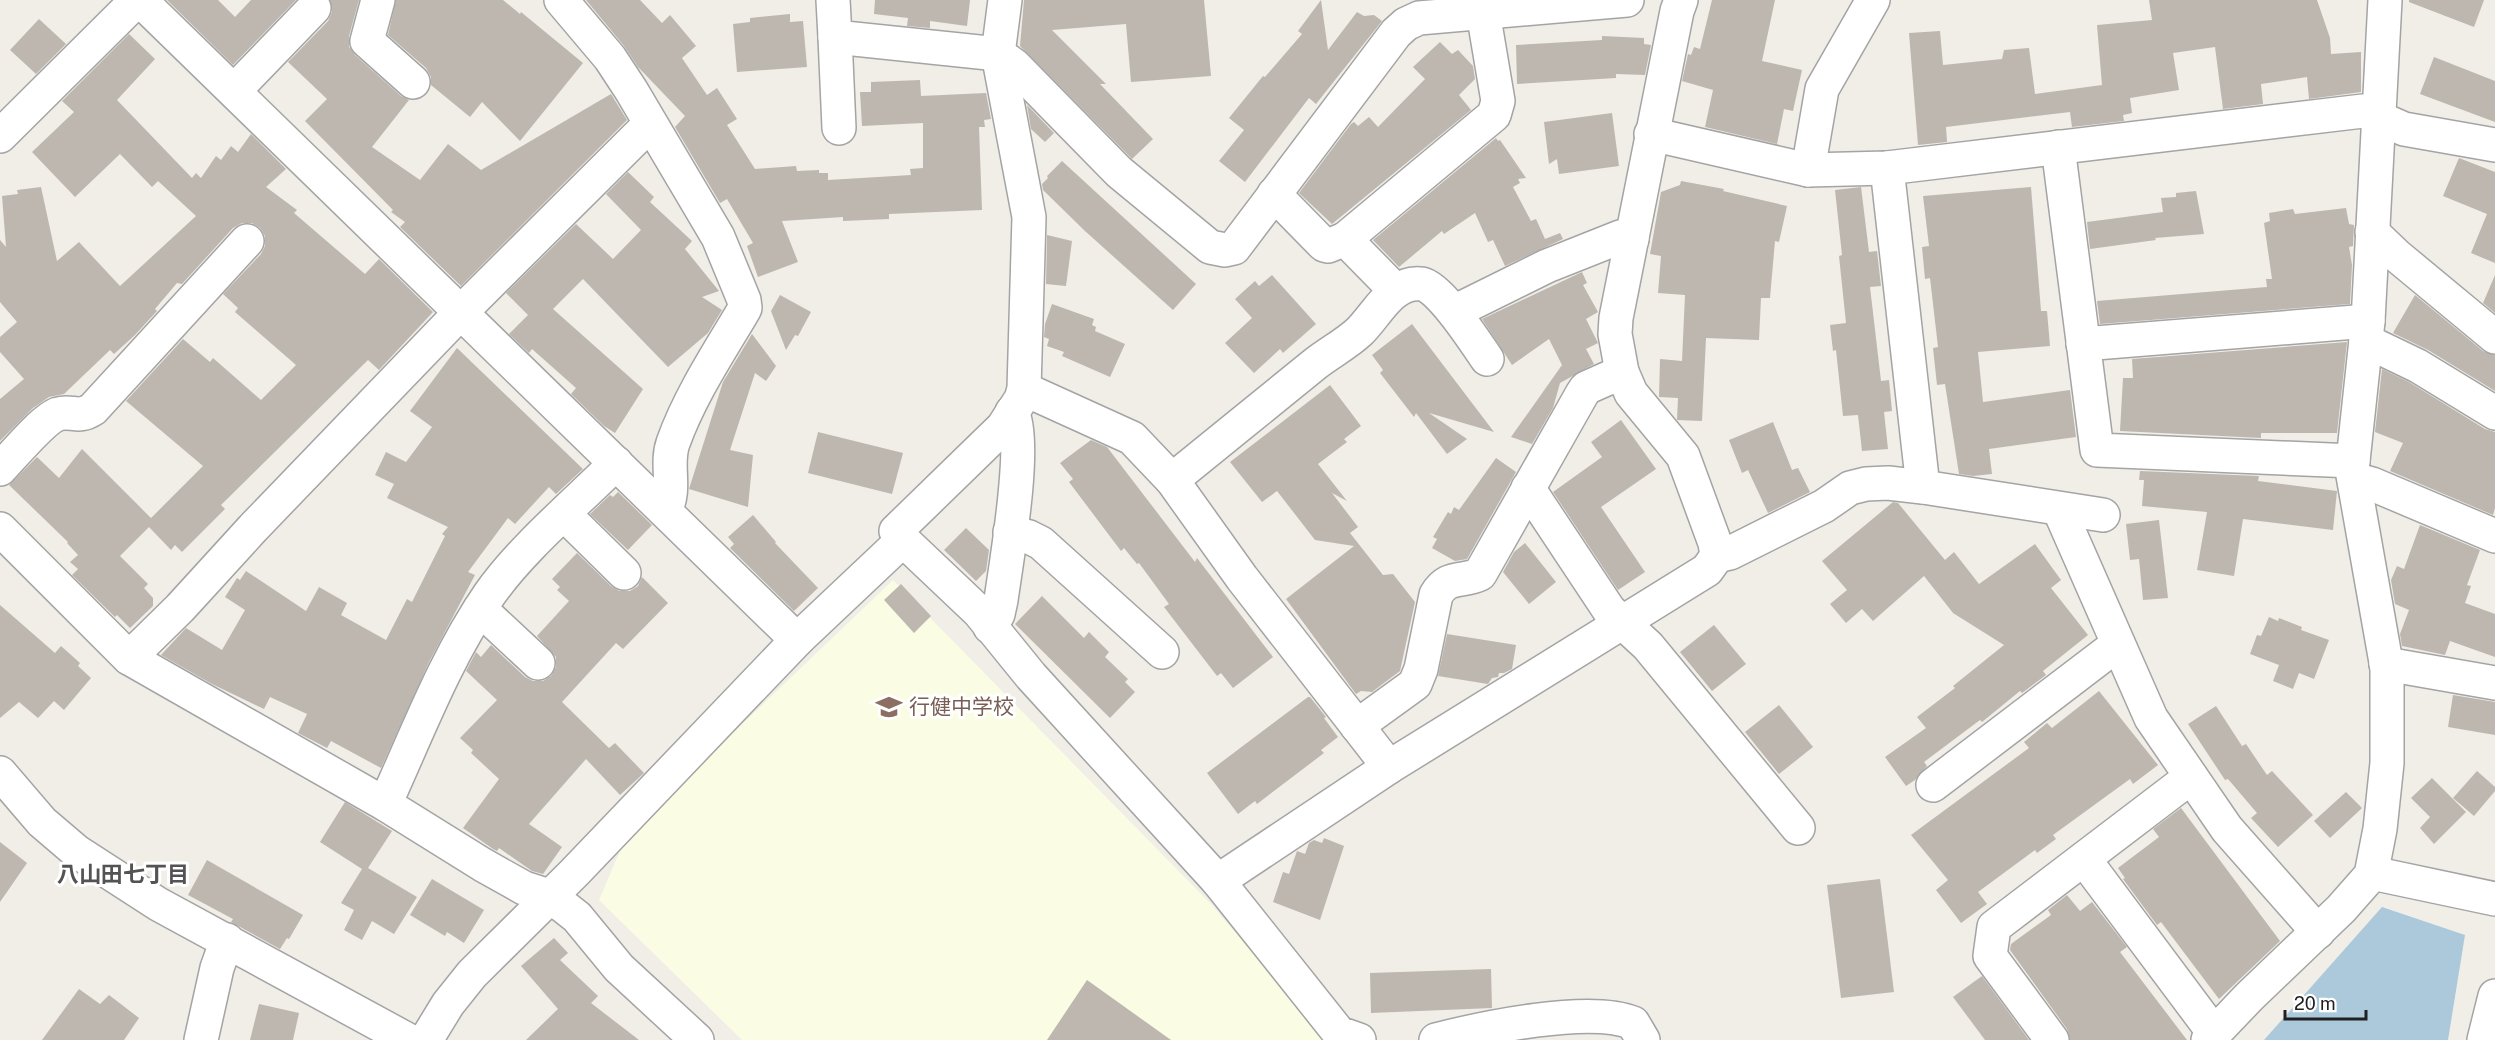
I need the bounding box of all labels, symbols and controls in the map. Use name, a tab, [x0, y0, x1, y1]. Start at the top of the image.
school or university icon: 行健中学校	[874, 692, 904, 722]
place label: 行健中学校	[909, 694, 1014, 719]
district label: 八山田七丁目	[57, 861, 189, 887]
scale bar	[2285, 983, 2366, 1021]
text: 20 m	[2294, 993, 2336, 1014]

